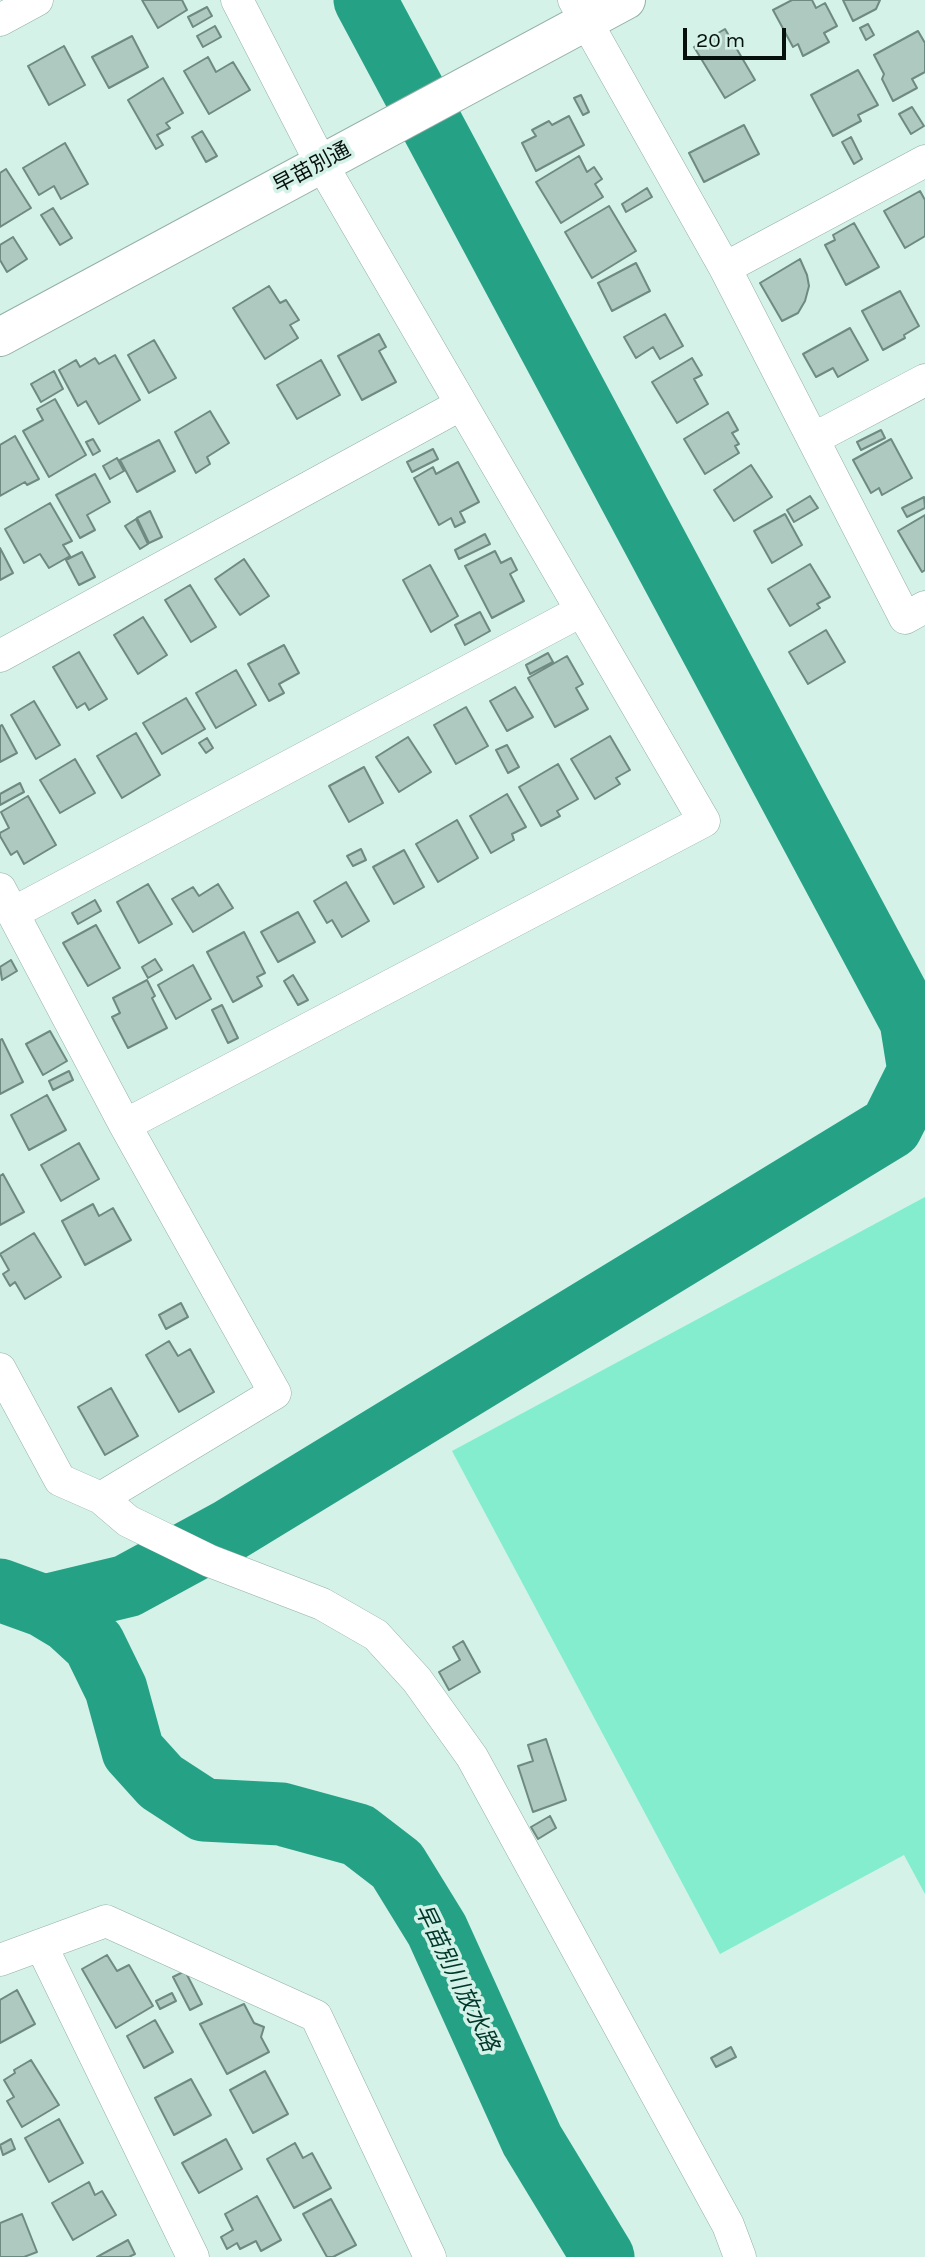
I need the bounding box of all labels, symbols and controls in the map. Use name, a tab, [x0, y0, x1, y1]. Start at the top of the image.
scale bar	[687, 14, 790, 58]
text: 20 m	[696, 28, 745, 52]
street label: 早苗別通	[269, 137, 355, 199]
water label: 早苗別川放水路	[408, 1900, 504, 2056]

